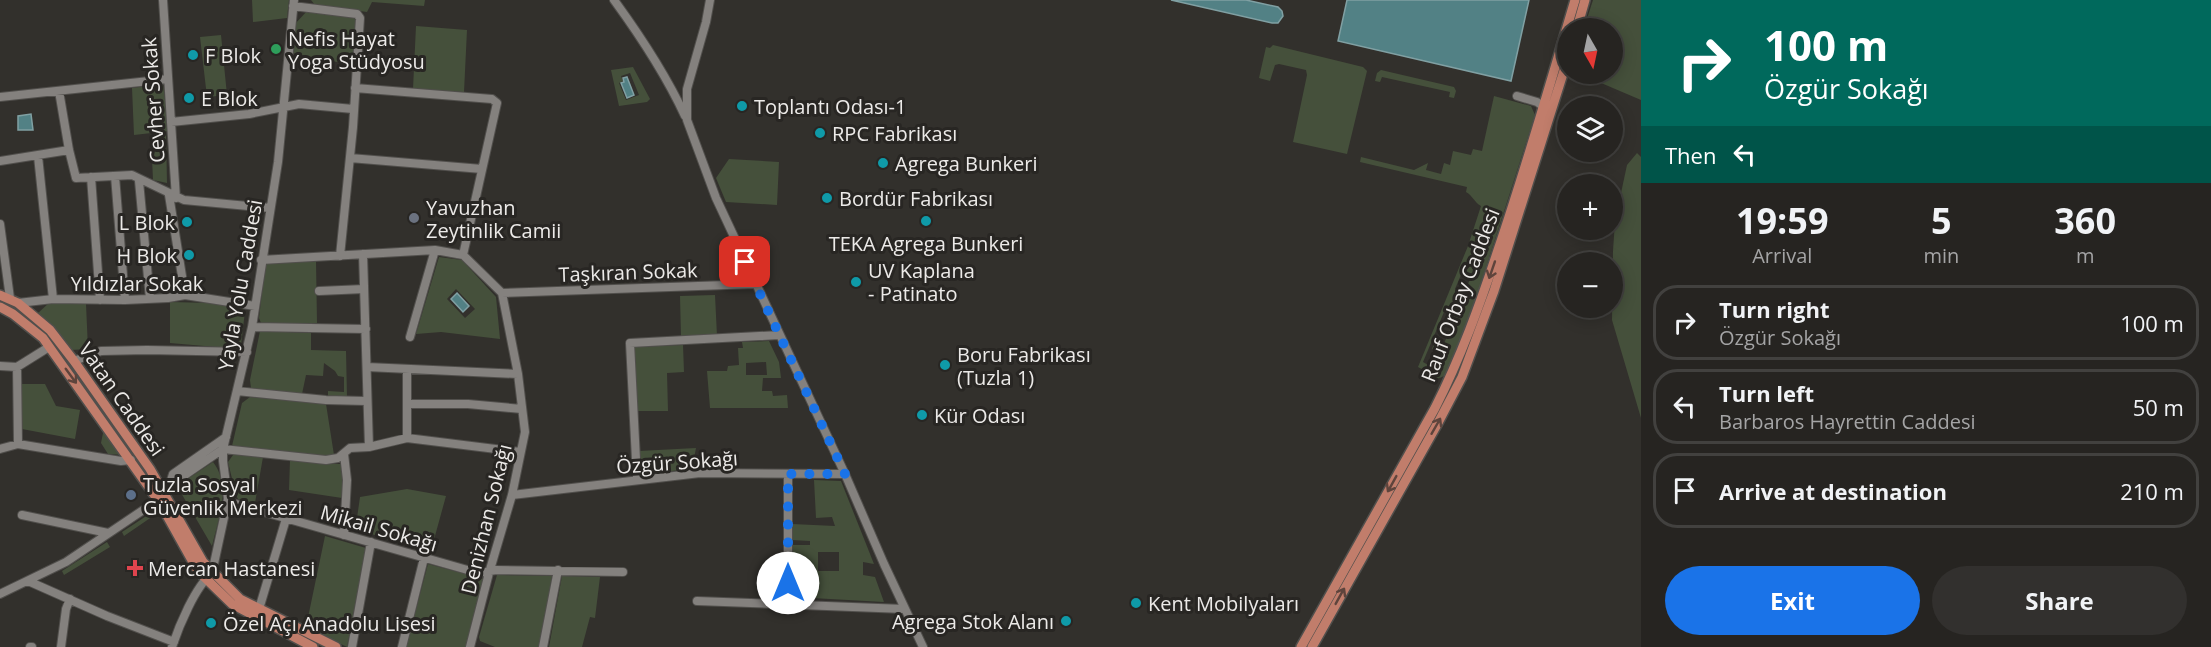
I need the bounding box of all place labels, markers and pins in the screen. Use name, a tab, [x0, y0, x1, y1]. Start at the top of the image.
place label: Nefis Hayat Yoga Stüdyosu	[288, 25, 425, 75]
place label: F Blok	[205, 42, 262, 69]
marker: Nefis Hayat Yoga Stüdyosu	[269, 42, 283, 56]
marker: F Blok	[186, 48, 200, 62]
place label: E Blok	[201, 85, 258, 112]
marker: E Blok	[182, 91, 196, 105]
place label: Toplantı Odası-1	[754, 93, 906, 120]
marker: Toplantı Odası-1	[735, 99, 749, 113]
place label: RPC Fabrikası	[832, 120, 957, 147]
marker: RPC Fabrikası	[813, 126, 827, 140]
place label: Agrega Bunkeri	[895, 150, 1038, 177]
marker: Agrega Bunkeri	[876, 156, 890, 170]
place label: Bordür Fabrikası	[839, 185, 993, 212]
marker: Bordür Fabrikası	[820, 191, 834, 205]
place label: Yavuzhan Zeytinlik Camii	[426, 194, 561, 244]
place label: L Blok	[119, 209, 175, 236]
marker: Yavuzhan Zeytinlik Camii	[407, 211, 421, 225]
marker: TEKA Agrega Bunkeri	[919, 214, 933, 228]
marker: L Blok	[180, 215, 194, 229]
place label: TEKA Agrega Bunkeri	[829, 230, 1023, 257]
pin	[719, 236, 770, 287]
place label: H Blok	[117, 242, 177, 269]
marker: H Blok	[182, 248, 196, 262]
place label: UV Kaplana - Patinato	[868, 257, 975, 307]
marker: UV Kaplana - Patinato	[849, 275, 863, 289]
place label: Boru Fabrikası (Tuzla 1)	[957, 341, 1091, 391]
marker: Boru Fabrikası (Tuzla 1)	[938, 358, 952, 372]
place label: Kür Odası	[934, 402, 1025, 429]
marker: Kür Odası	[915, 408, 929, 422]
place label: Tuzla Sosyal Güvenlik Merkezi	[143, 471, 303, 521]
marker: Tuzla Sosyal Güvenlik Merkezi	[124, 488, 138, 502]
place label: Mercan Hastanesi	[148, 555, 315, 582]
marker: Mercan Hastanesi	[126, 559, 144, 577]
place label: Kent Mobilyaları	[1148, 590, 1299, 617]
marker: Kent Mobilyaları	[1129, 596, 1143, 610]
place label: Agrega Stok Alanı	[892, 608, 1054, 635]
place label: Özel Açı Anadolu Lisesi	[223, 610, 436, 637]
marker: Agrega Stok Alanı	[1059, 614, 1073, 628]
marker: Özel Açı Anadolu Lisesi	[204, 616, 218, 630]

